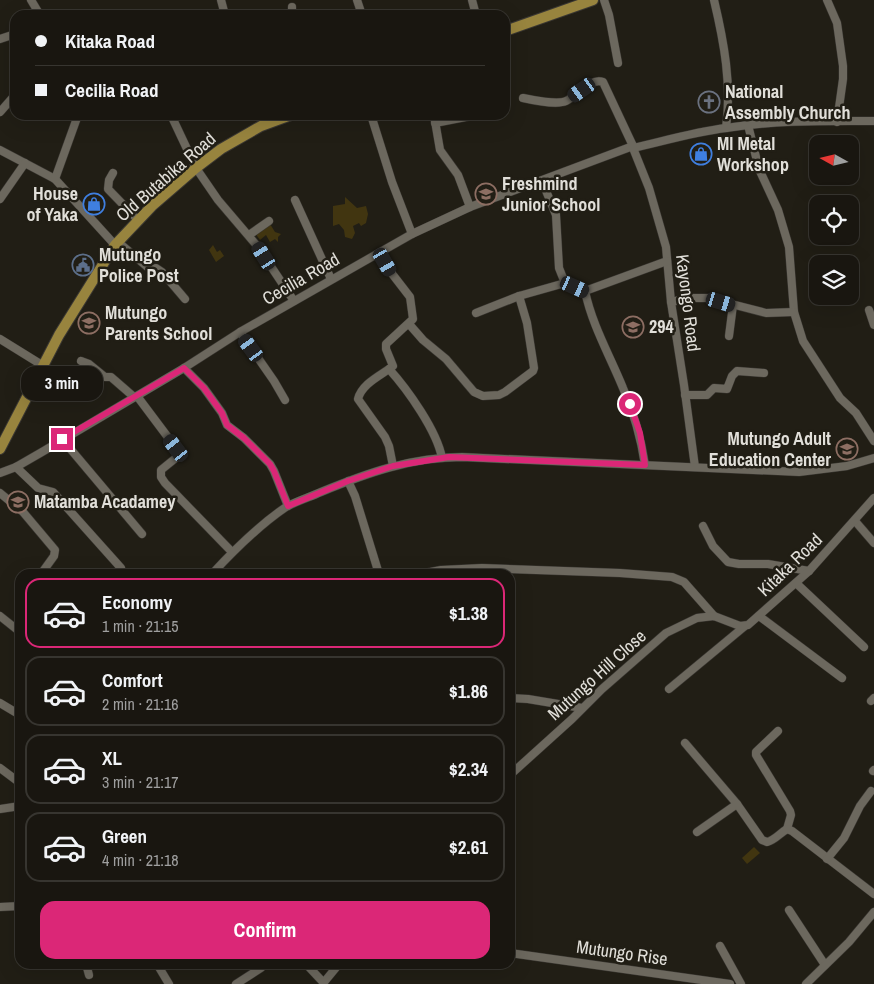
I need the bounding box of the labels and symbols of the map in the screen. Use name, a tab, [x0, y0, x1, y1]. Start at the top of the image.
car	[565, 75, 598, 105]
place label: National Assembly Church	[725, 79, 851, 125]
church icon: National Assembly Church	[697, 90, 721, 114]
street label: Old Butabika Road	[110, 126, 221, 227]
place label: Ml Metal Workshop	[717, 131, 789, 177]
north arrow	[809, 135, 859, 185]
shop icon: Ml Metal Workshop	[689, 142, 713, 166]
place label: Freshmind Junior School	[502, 171, 600, 217]
place label: House of Yaka	[27, 181, 79, 227]
school or university icon: Freshmind Junior School	[474, 182, 498, 206]
shop icon: House of Yaka	[82, 192, 106, 216]
car	[249, 239, 278, 273]
place label: Mutungo Police Post	[99, 242, 179, 288]
car	[371, 245, 398, 279]
street label: Cecilia Road	[258, 246, 344, 311]
public building icon: Mutungo Police Post	[71, 253, 95, 277]
street label: Kayongo Road	[670, 253, 707, 353]
car	[558, 274, 591, 300]
car	[704, 290, 737, 314]
place label: Mutungo Parents School	[105, 300, 212, 346]
school or university icon: Mutungo Parents School	[77, 311, 101, 335]
place label: 294	[649, 314, 674, 339]
school or university icon: 294	[621, 315, 645, 339]
car	[236, 331, 265, 365]
callout: 3 min	[21, 366, 103, 402]
route start	[619, 393, 641, 415]
place label: Mutungo Adult Education Center	[709, 426, 831, 472]
route end	[51, 428, 73, 450]
car	[160, 432, 191, 464]
school or university icon: Mutungo Adult Education Center	[835, 437, 859, 461]
place label: Matamba Acadamey	[34, 489, 176, 514]
school or university icon: Matamba Acadamey	[6, 490, 30, 514]
street label: Kitaka Road	[752, 527, 828, 602]
street label: Mutungo Hill Close	[542, 624, 651, 726]
street label: Mutungo Rise	[575, 934, 669, 971]

